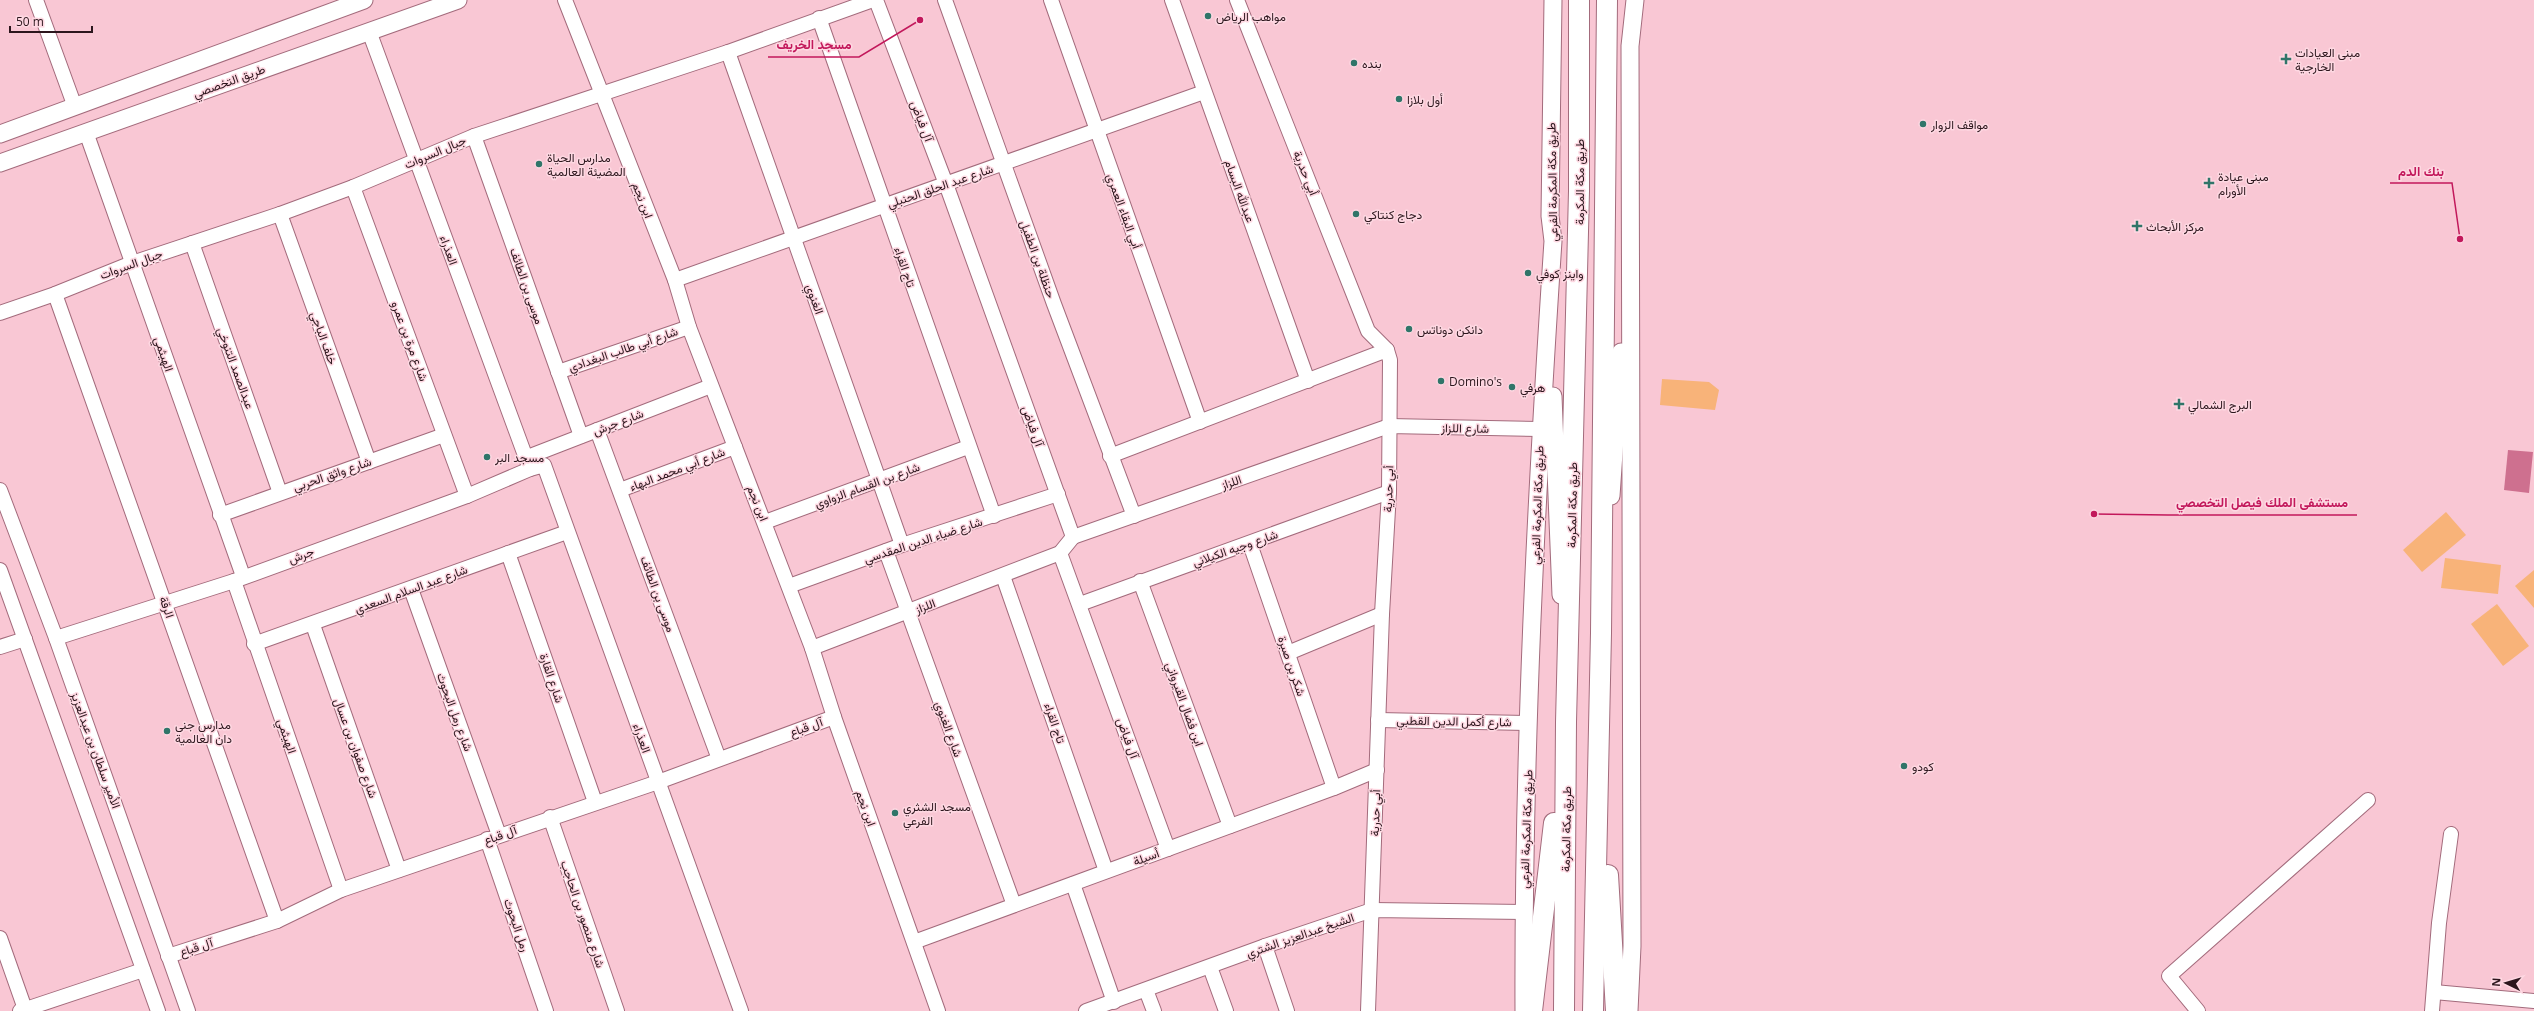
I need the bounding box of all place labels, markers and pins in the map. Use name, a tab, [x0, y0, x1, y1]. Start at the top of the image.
place label: مواهب الرياض	[1216, 8, 1286, 25]
marker: مواهب الرياض	[1203, 11, 1213, 21]
callout: مسجد الخريف	[768, 32, 859, 57]
place label: مبنى العيادات الخارجية	[2295, 44, 2360, 75]
marker: مبنى العيادات الخارجية	[2280, 53, 2292, 65]
place label: بنده	[1362, 55, 1382, 72]
marker: بنده	[1349, 58, 1359, 68]
place label: أول بلازا	[1407, 91, 1443, 108]
marker: أول بلازا	[1394, 94, 1404, 104]
place label: مواقف الزوار	[1930, 116, 1988, 133]
marker: مواقف الزوار	[1918, 119, 1928, 129]
place label: مدارس الحياة المضيئة العالمية	[547, 149, 626, 180]
callout: بنك الدم	[2390, 158, 2452, 183]
marker: مدارس الحياة المضيئة العالمية	[534, 159, 544, 169]
place label: مبنى عيادة الأورام	[2218, 168, 2269, 199]
marker: مبنى عيادة الأورام	[2203, 177, 2215, 189]
place label: دجاج كنتاكي	[1364, 206, 1423, 225]
marker: دجاج كنتاكي	[1351, 209, 1361, 219]
place label: مركز الأبحاث	[2146, 218, 2204, 235]
marker: مركز الأبحاث	[2131, 220, 2143, 232]
place label: واينز كوفي	[1536, 265, 1584, 284]
marker: واينز كوفي	[1523, 268, 1533, 278]
place label: دانكن دوناتس	[1417, 321, 1483, 338]
marker: دانكن دوناتس	[1404, 324, 1414, 334]
place label: Domino's	[1449, 373, 1502, 390]
marker: Domino's	[1436, 376, 1446, 386]
place label: هرفي	[1520, 379, 1545, 398]
marker: هرفي	[1507, 382, 1517, 392]
place label: البرج الشمالي	[2188, 396, 2252, 415]
marker: البرج الشمالي	[2173, 398, 2185, 410]
place label: مسجد البر	[494, 449, 544, 466]
marker: مسجد البر	[482, 452, 492, 462]
callout: مستشفى الملك فيصل التخصصي	[2168, 490, 2357, 515]
place label: مدارس جنى دان العالمية	[175, 716, 232, 747]
marker: مدارس جنى دان العالمية	[162, 726, 172, 736]
place label: كودو	[1912, 758, 1934, 775]
marker: كودو	[1899, 761, 1909, 771]
place label: مسجد الشثري الفرعي	[903, 798, 971, 831]
marker: مسجد الشثري الفرعي	[890, 808, 900, 818]

